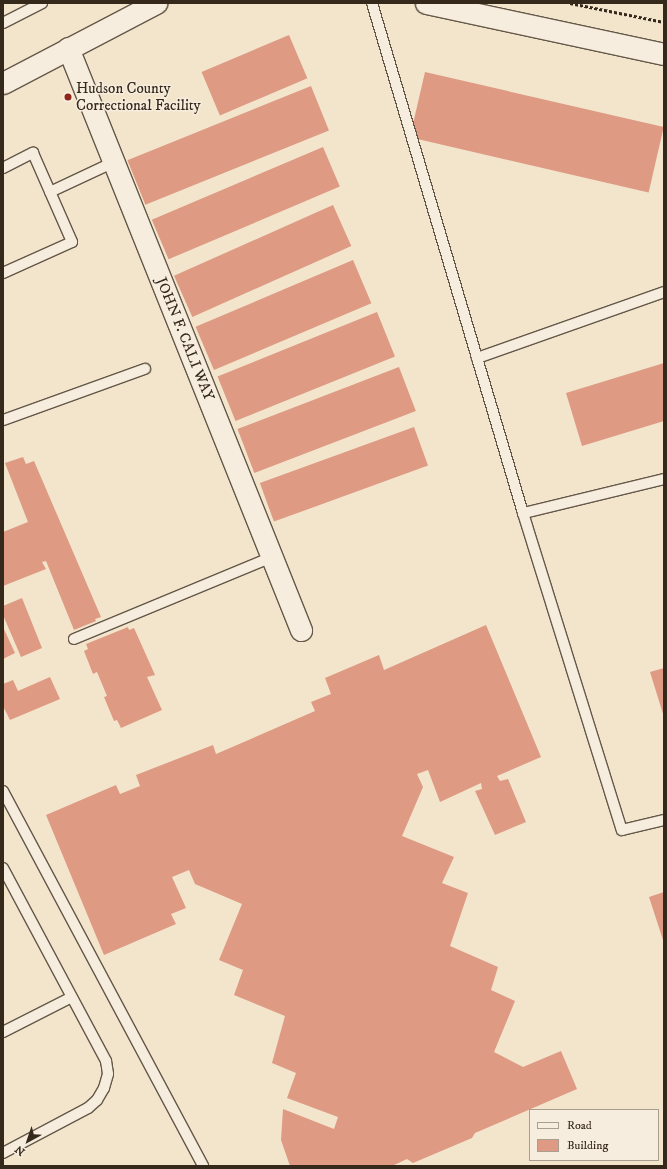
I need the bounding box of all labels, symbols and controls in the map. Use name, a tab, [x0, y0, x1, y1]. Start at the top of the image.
place label: Hudson County Correctional Facility	[76, 79, 201, 114]
marker: Hudson County Correctional Facility	[63, 92, 73, 102]
street label: JOHN F. CALI WAY	[152, 275, 218, 403]
legend	[529, 1109, 659, 1161]
text: Road	[567, 1118, 592, 1133]
north arrow	[8, 1121, 48, 1161]
text: Building	[567, 1138, 608, 1153]
text: N	[12, 1142, 28, 1158]

